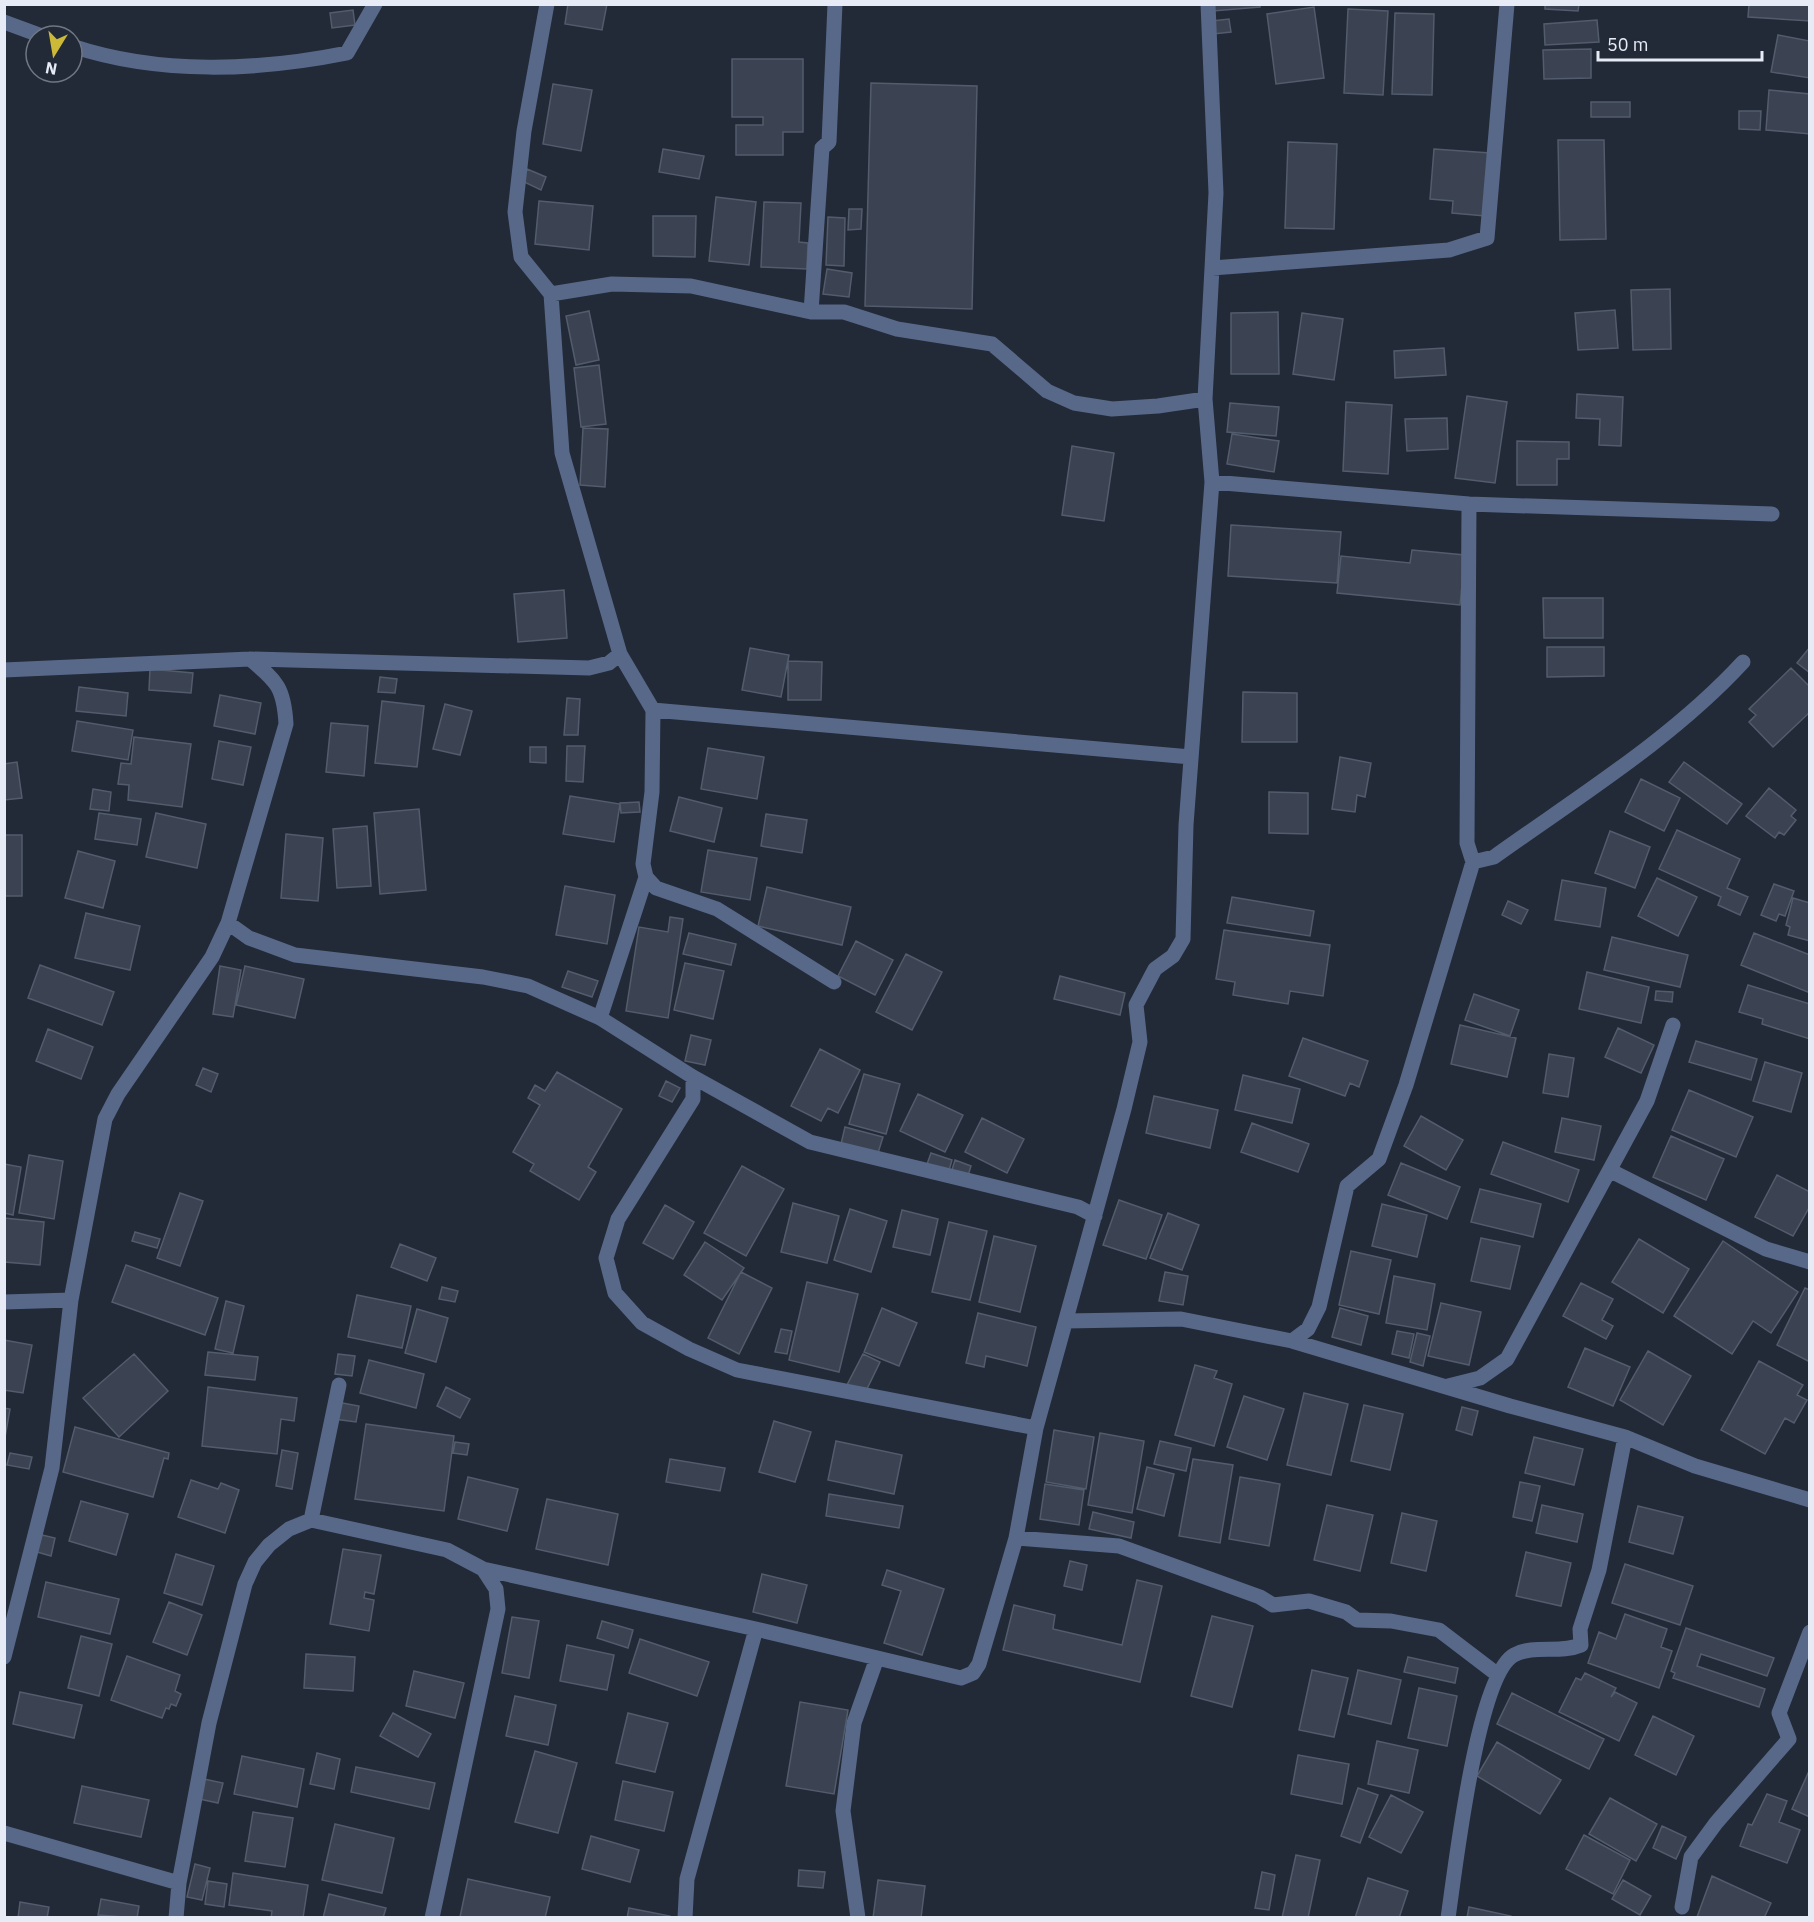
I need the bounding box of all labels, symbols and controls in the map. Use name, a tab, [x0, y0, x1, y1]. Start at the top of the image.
north arrow	[24, 24, 84, 84]
scale bar	[1598, 24, 1762, 62]
text: 50 m	[1607, 33, 1649, 56]
text: N	[44, 58, 59, 80]

